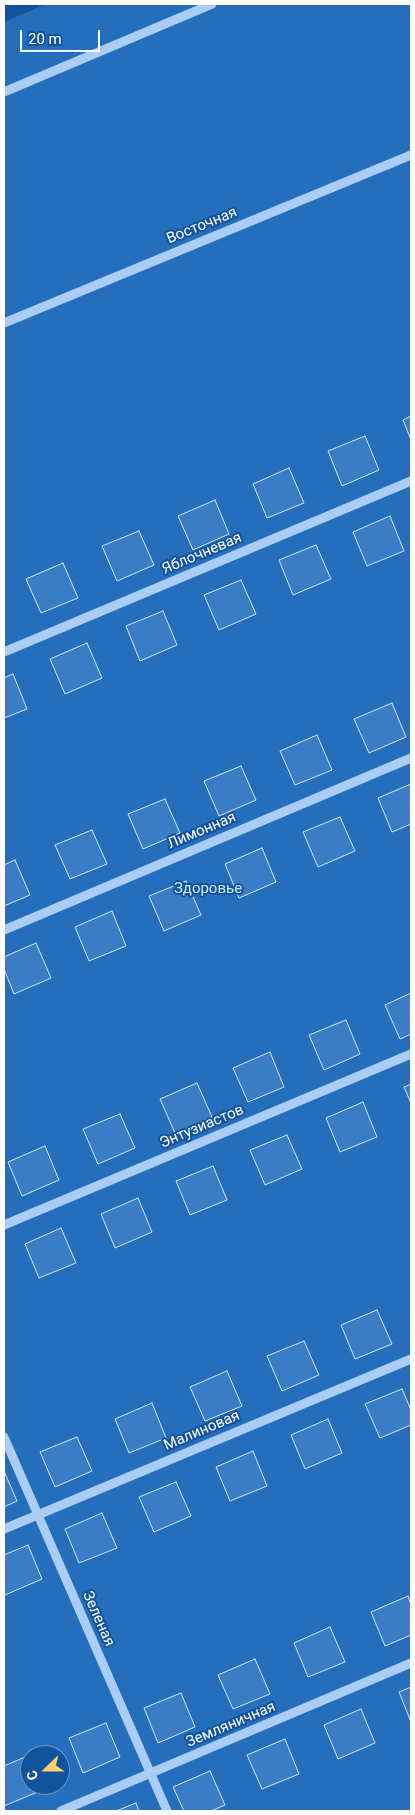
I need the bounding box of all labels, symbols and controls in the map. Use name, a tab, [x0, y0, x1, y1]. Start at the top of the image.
scale bar	[22, 20, 102, 52]
text: 20 m	[28, 30, 62, 48]
street label: Восточная	[164, 204, 240, 248]
street label: Яблочневая	[159, 529, 245, 579]
street label: Лимонная	[165, 809, 239, 853]
park label: Здоровье	[174, 880, 242, 898]
street label: Энтузиастов	[157, 1101, 247, 1153]
street label: Малиновая	[161, 1407, 243, 1455]
street label: Зеленая	[78, 1589, 118, 1649]
street label: Земляничная	[184, 1698, 278, 1752]
north arrow	[20, 1745, 70, 1795]
text: С	[23, 1768, 41, 1783]

